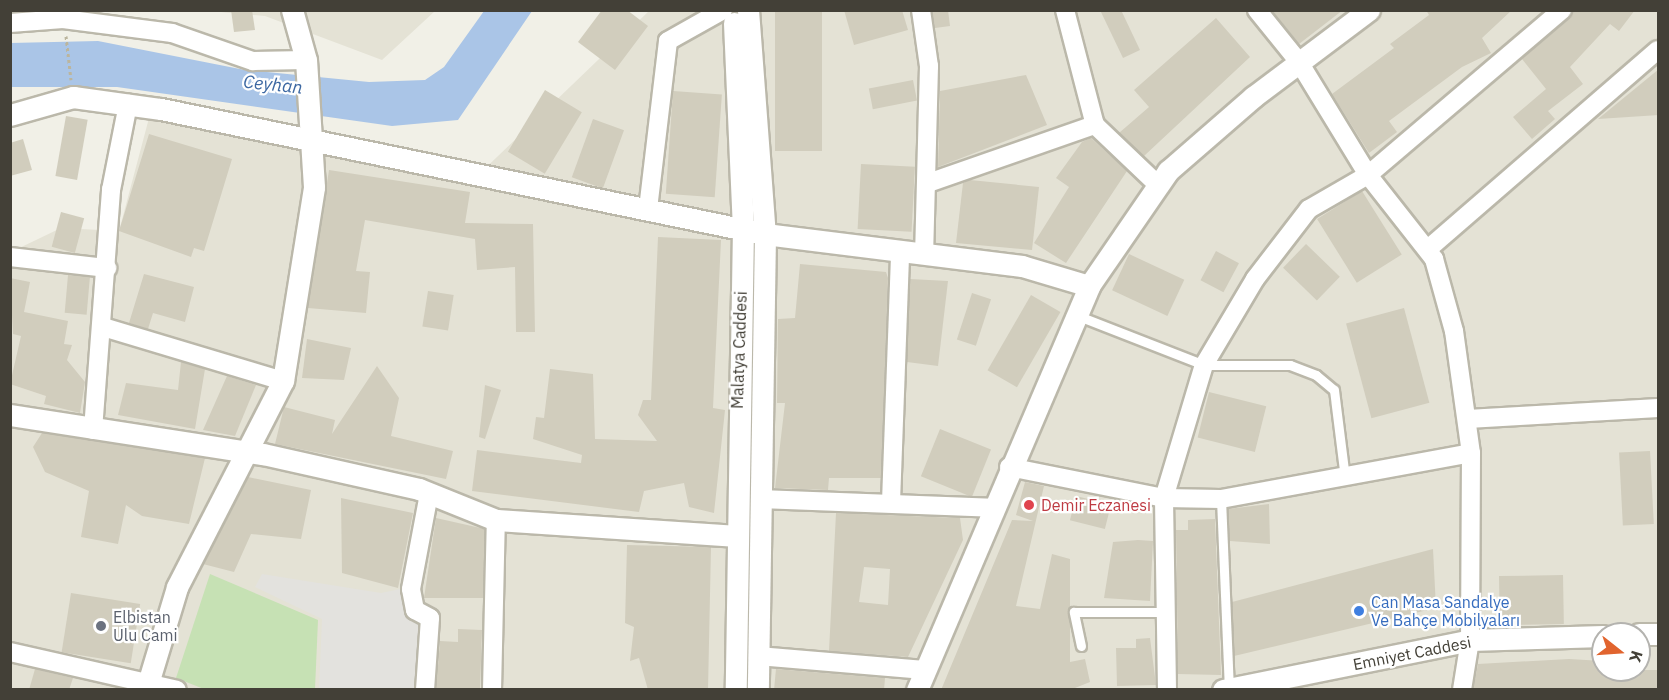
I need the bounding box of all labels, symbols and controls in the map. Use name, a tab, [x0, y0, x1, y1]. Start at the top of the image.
water label: Ceyhan	[242, 71, 304, 99]
street label: Malatya Caddesi	[727, 291, 751, 409]
place label: Demir Eczanesi	[1041, 495, 1151, 515]
marker: Demir Eczanesi	[1022, 498, 1036, 512]
place label: Can Masa Sandalye Ve Bahçe Mobilyaları	[1371, 592, 1520, 630]
marker: Can Masa Sandalye Ve Bahçe Mobilyaları	[1352, 604, 1366, 618]
place label: Elbistan Ulu Cami	[113, 607, 178, 645]
marker: Elbistan Ulu Cami	[94, 619, 108, 633]
north arrow	[1591, 622, 1651, 682]
street label: Emniyet Caddesi	[1351, 632, 1473, 674]
text: K	[1625, 648, 1647, 665]

